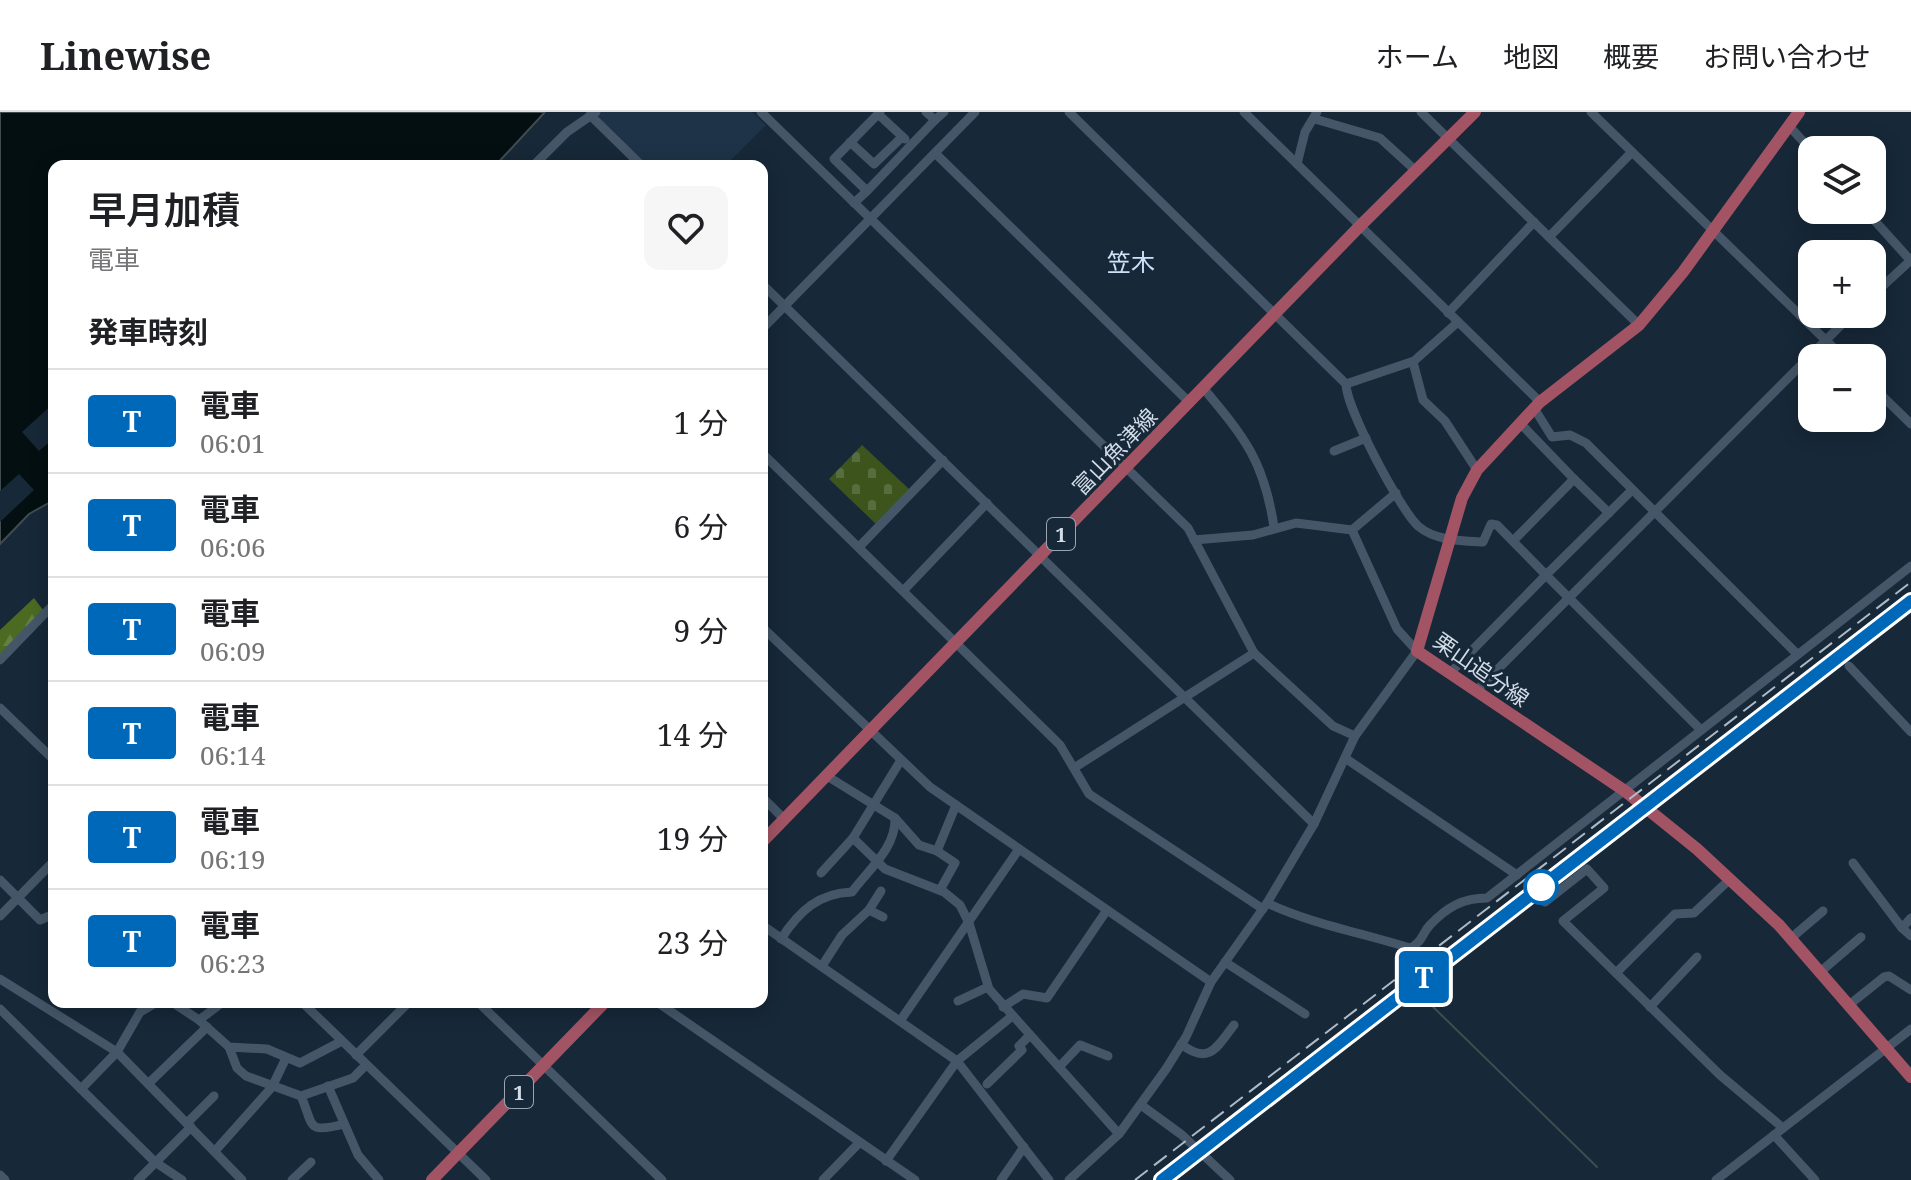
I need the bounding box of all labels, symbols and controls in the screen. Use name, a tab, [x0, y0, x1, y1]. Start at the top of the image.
text: Linewise	[40, 29, 211, 81]
text: ホーム	[1376, 37, 1459, 75]
text: 地図	[1503, 37, 1559, 75]
text: 概要	[1603, 37, 1659, 75]
text: お問い合わせ	[1703, 37, 1871, 75]
map controls	[1798, 136, 1886, 432]
button: layers	[1798, 136, 1886, 224]
text: 早月加積	[88, 183, 240, 235]
button: heart	[644, 186, 728, 270]
button: +	[1798, 240, 1886, 328]
text: 電車	[88, 241, 140, 277]
district label: 笠木	[1107, 245, 1155, 278]
text: 発車時刻	[88, 311, 208, 352]
button: −	[1798, 344, 1886, 432]
text: 電車	[200, 384, 260, 425]
street label: 富山魚津線	[1065, 401, 1163, 501]
text: T	[123, 402, 141, 440]
text: 1 分	[673, 402, 728, 443]
text: 06:01	[200, 425, 266, 461]
text: 電車	[200, 488, 260, 529]
text: T	[123, 506, 141, 544]
text: 6 分	[673, 506, 728, 547]
road number: 1	[1047, 518, 1075, 550]
text: 06:06	[200, 529, 266, 565]
text: 電車	[200, 592, 260, 633]
text: T	[123, 610, 141, 648]
text: 9 分	[673, 610, 728, 651]
street label: 栗山追分線	[1428, 625, 1536, 713]
text: 06:09	[200, 633, 266, 669]
text: 電車	[200, 696, 260, 737]
text: T	[123, 714, 141, 752]
text: 14 分	[657, 714, 728, 755]
text: 06:14	[200, 737, 266, 773]
text: 電車	[200, 800, 260, 841]
text: T	[123, 818, 141, 856]
text: 19 分	[657, 818, 728, 859]
text: 06:19	[200, 841, 266, 877]
unlabelled marker	[1524, 870, 1558, 904]
text: 電車	[200, 904, 260, 945]
text: T	[123, 922, 141, 960]
text: 23 分	[657, 922, 728, 963]
text: 06:23	[200, 945, 266, 981]
line badge: T	[1398, 951, 1450, 1003]
text: T	[1415, 958, 1433, 996]
road number: 1	[505, 1076, 533, 1108]

